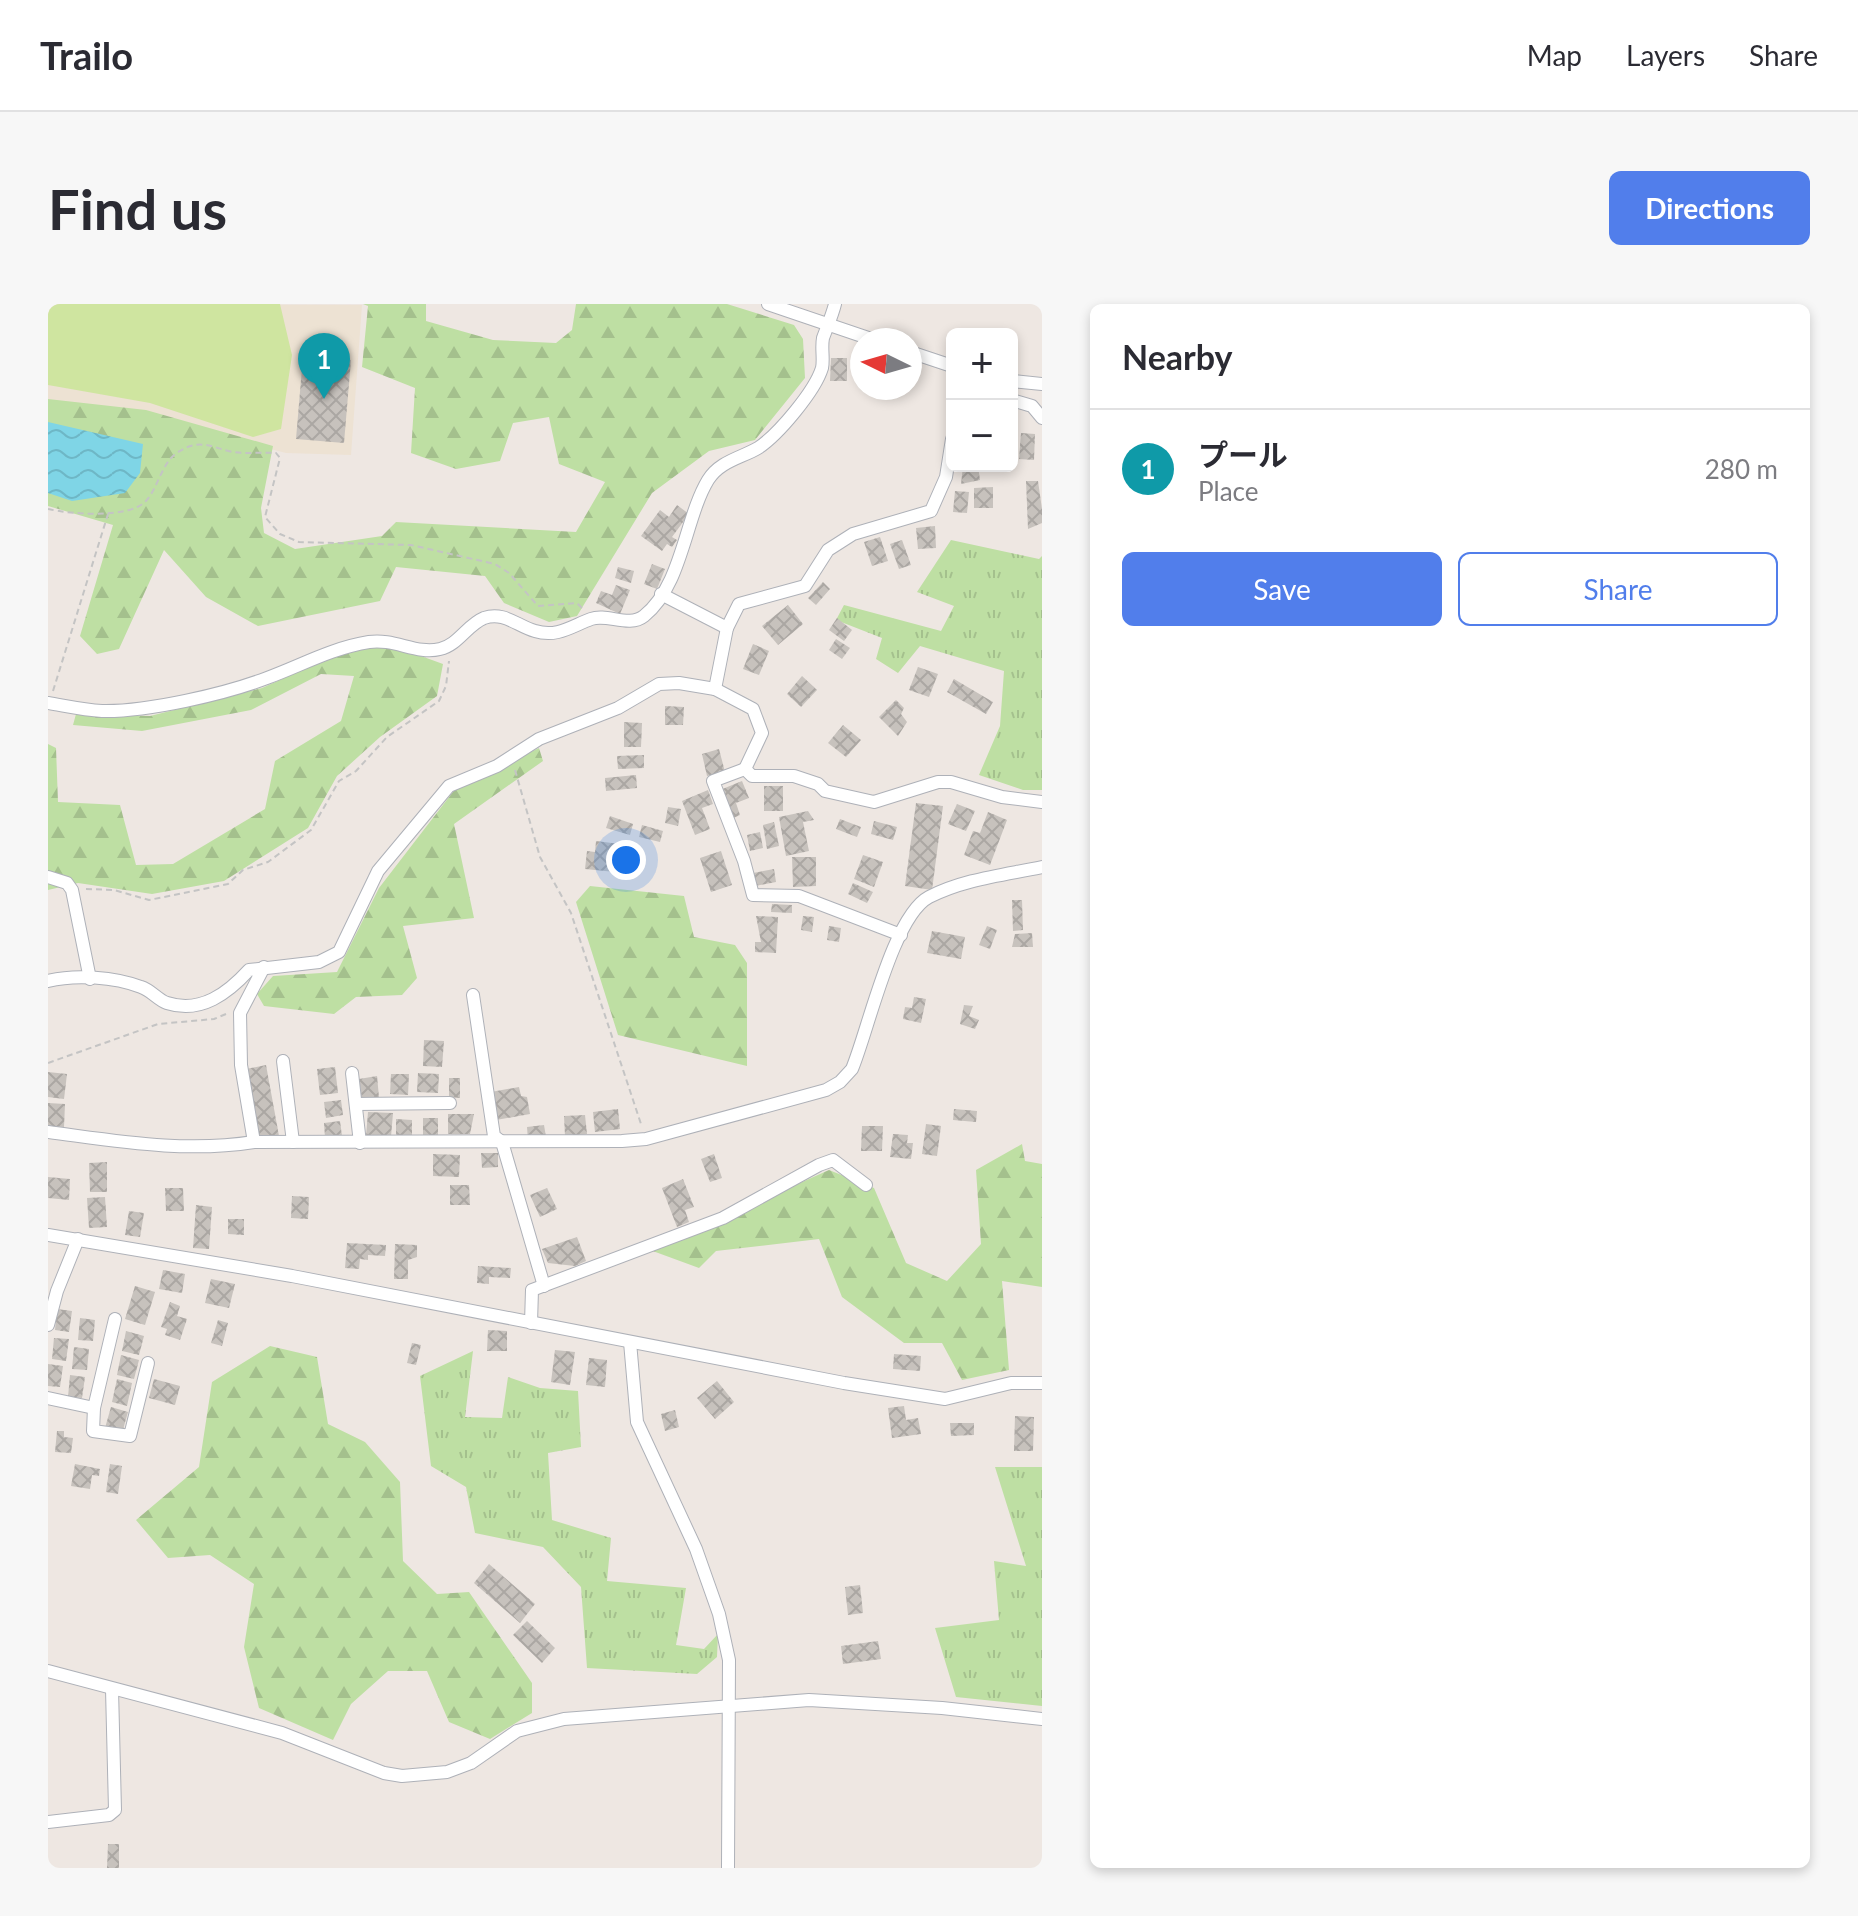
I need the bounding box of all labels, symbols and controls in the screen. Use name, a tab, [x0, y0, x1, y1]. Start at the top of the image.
text: Trailo	[40, 32, 133, 78]
text: Map	[1527, 38, 1582, 72]
text: Layers	[1626, 38, 1705, 72]
text: Share	[1749, 38, 1818, 72]
button: Directions	[1609, 171, 1810, 245]
text: Find us	[48, 175, 227, 242]
north arrow	[850, 328, 922, 400]
map controls	[946, 328, 1018, 472]
button: +	[946, 328, 1018, 400]
pin: 1	[298, 333, 350, 399]
text: Nearby	[1122, 336, 1233, 377]
button: −	[946, 400, 1018, 472]
text: プール	[1198, 436, 1288, 472]
text: 1	[1140, 453, 1156, 485]
text: 280 m	[1705, 453, 1778, 485]
text: Place	[1198, 475, 1259, 507]
button: Save	[1122, 552, 1442, 626]
button: Share	[1458, 552, 1778, 626]
your location	[606, 840, 646, 880]

